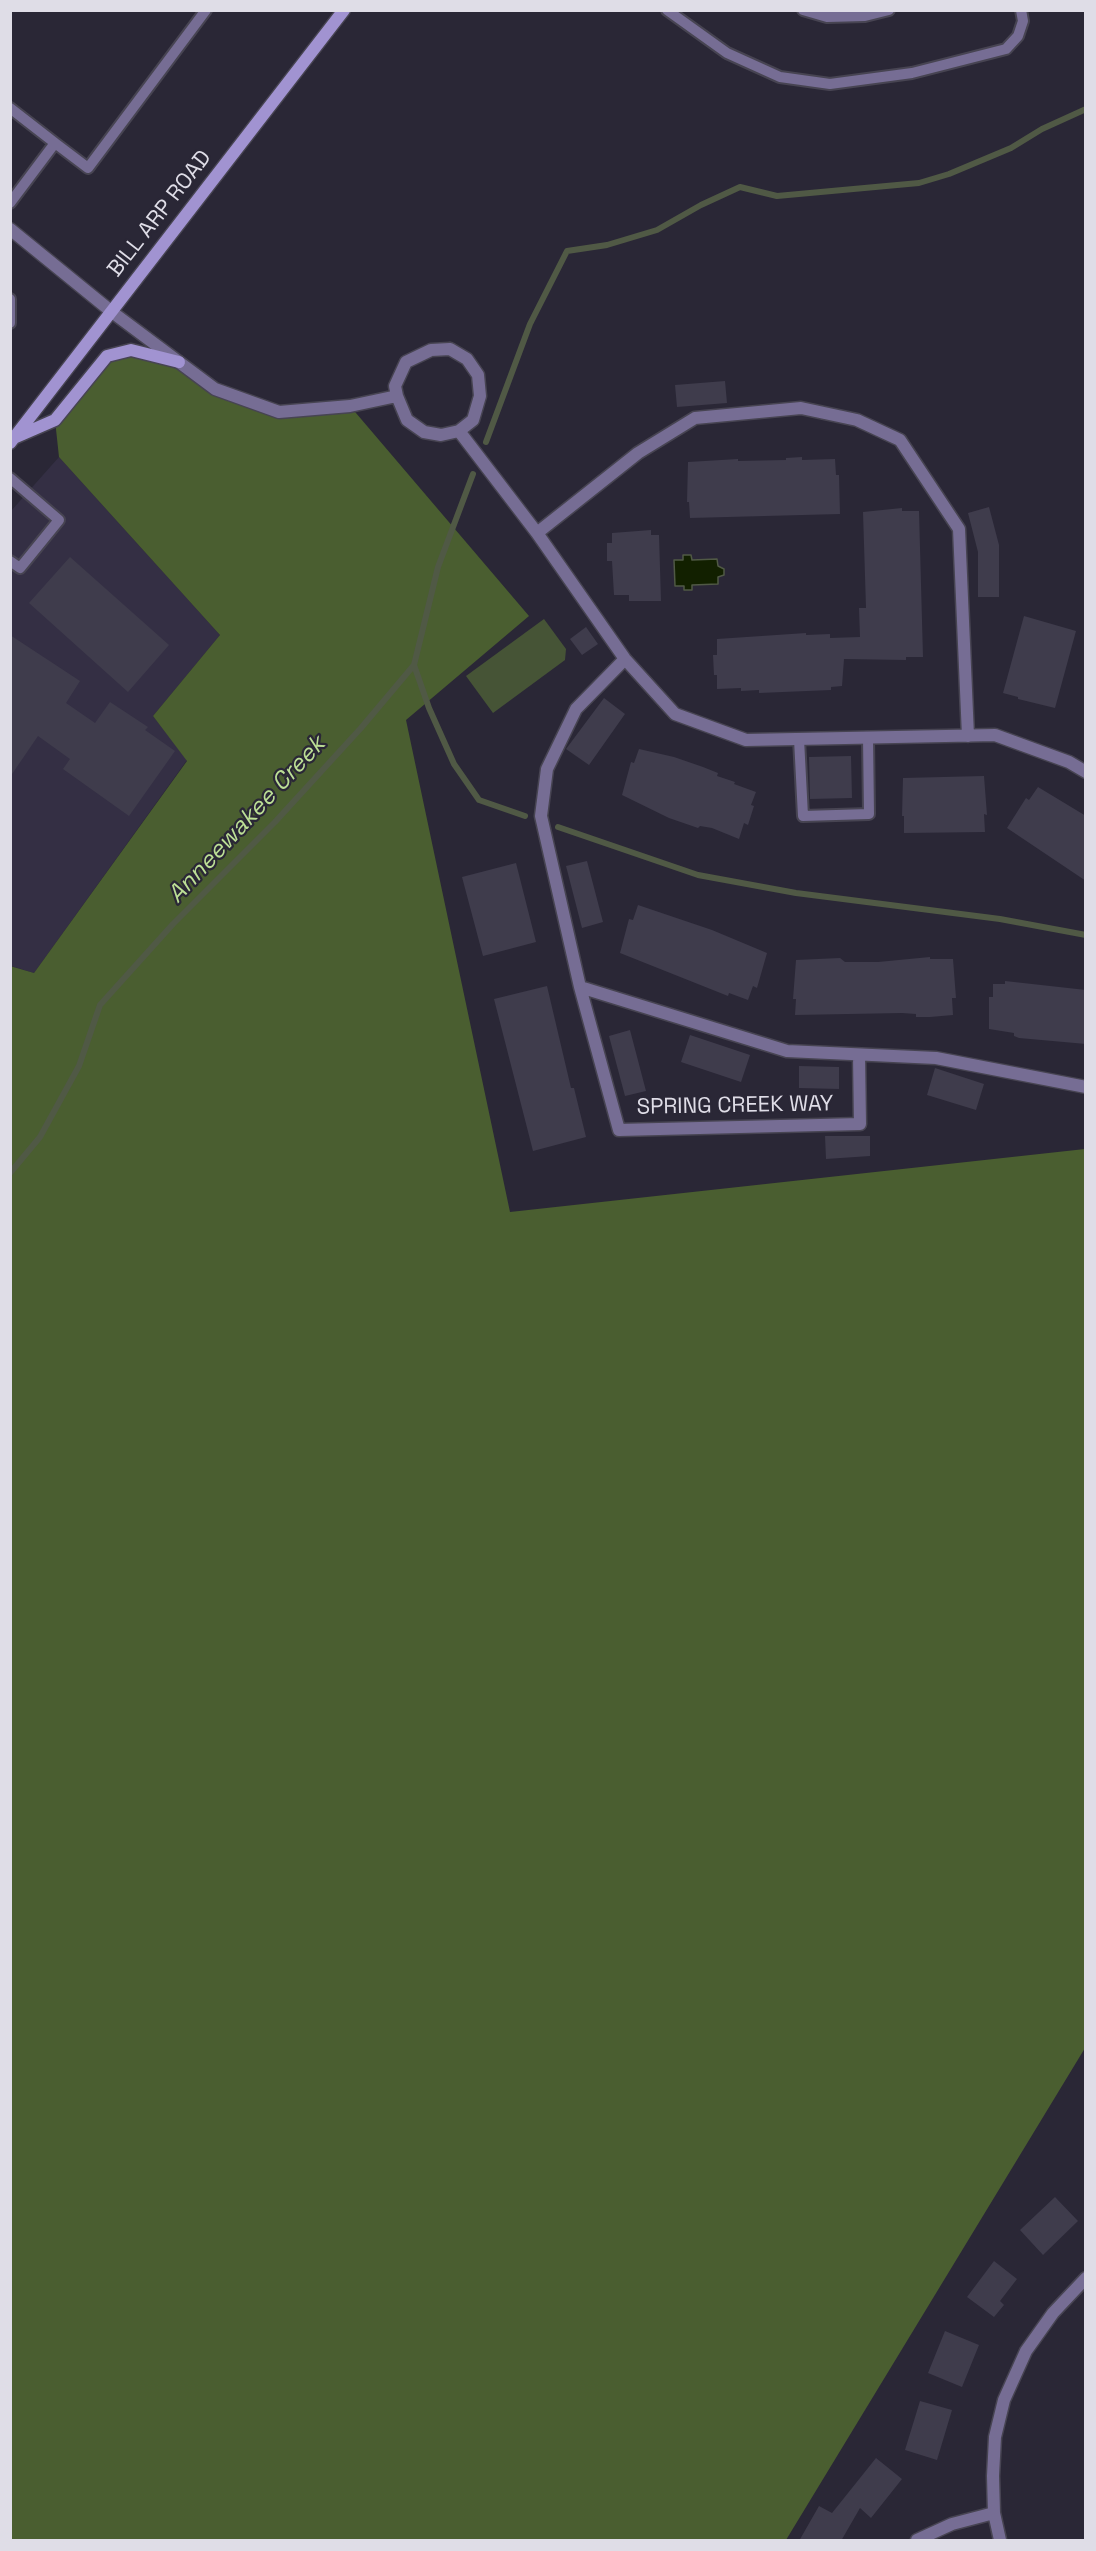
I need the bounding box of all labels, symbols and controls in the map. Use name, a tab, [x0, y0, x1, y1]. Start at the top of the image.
street label: BILL ARP ROAD	[102, 146, 218, 282]
water label: Anneewakee Creek	[162, 731, 332, 909]
street label: SPRING CREEK WAY	[636, 1091, 834, 1121]

